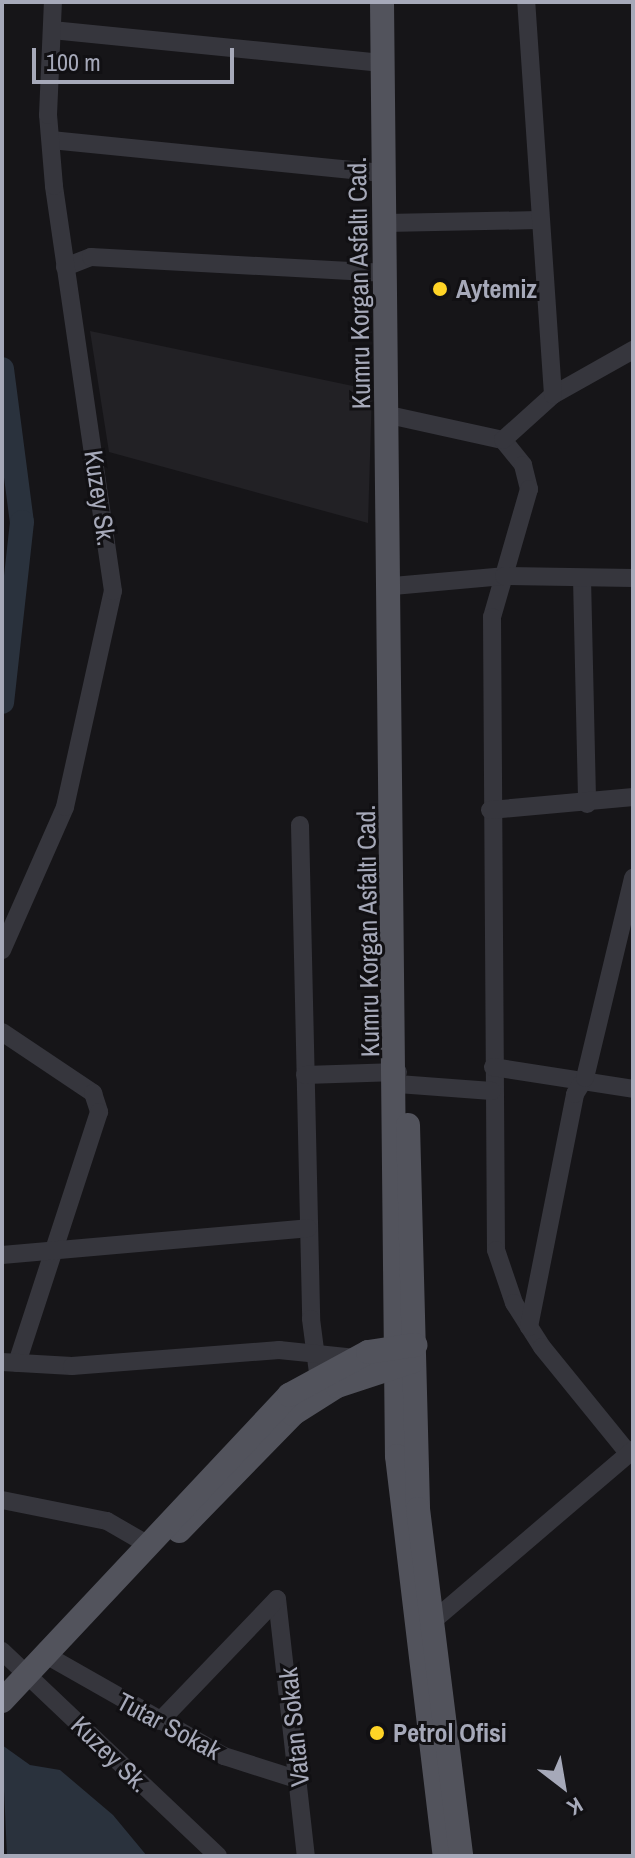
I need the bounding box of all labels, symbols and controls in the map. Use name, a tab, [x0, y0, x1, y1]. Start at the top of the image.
scale bar	[36, 32, 238, 82]
text: 100 m	[46, 46, 101, 78]
street label: Kumru Korgan Asfaltı Cad.	[341, 156, 377, 410]
place label: Aytemiz	[456, 273, 537, 305]
marker: Aytemiz	[431, 280, 449, 298]
street label: Kuzey Sk.	[78, 448, 122, 548]
street label: Kumru Korgan Asfaltı Cad.	[350, 804, 386, 1058]
street label: Vatan Sokak	[272, 1666, 316, 1788]
street label: Tutar Sokak	[112, 1686, 226, 1766]
street label: Kuzey Sk.	[65, 1709, 155, 1799]
place label: Petrol Ofisi	[393, 1717, 507, 1749]
marker: Petrol Ofisi	[368, 1724, 386, 1742]
north arrow	[523, 1746, 603, 1826]
text: K	[562, 1790, 589, 1823]

